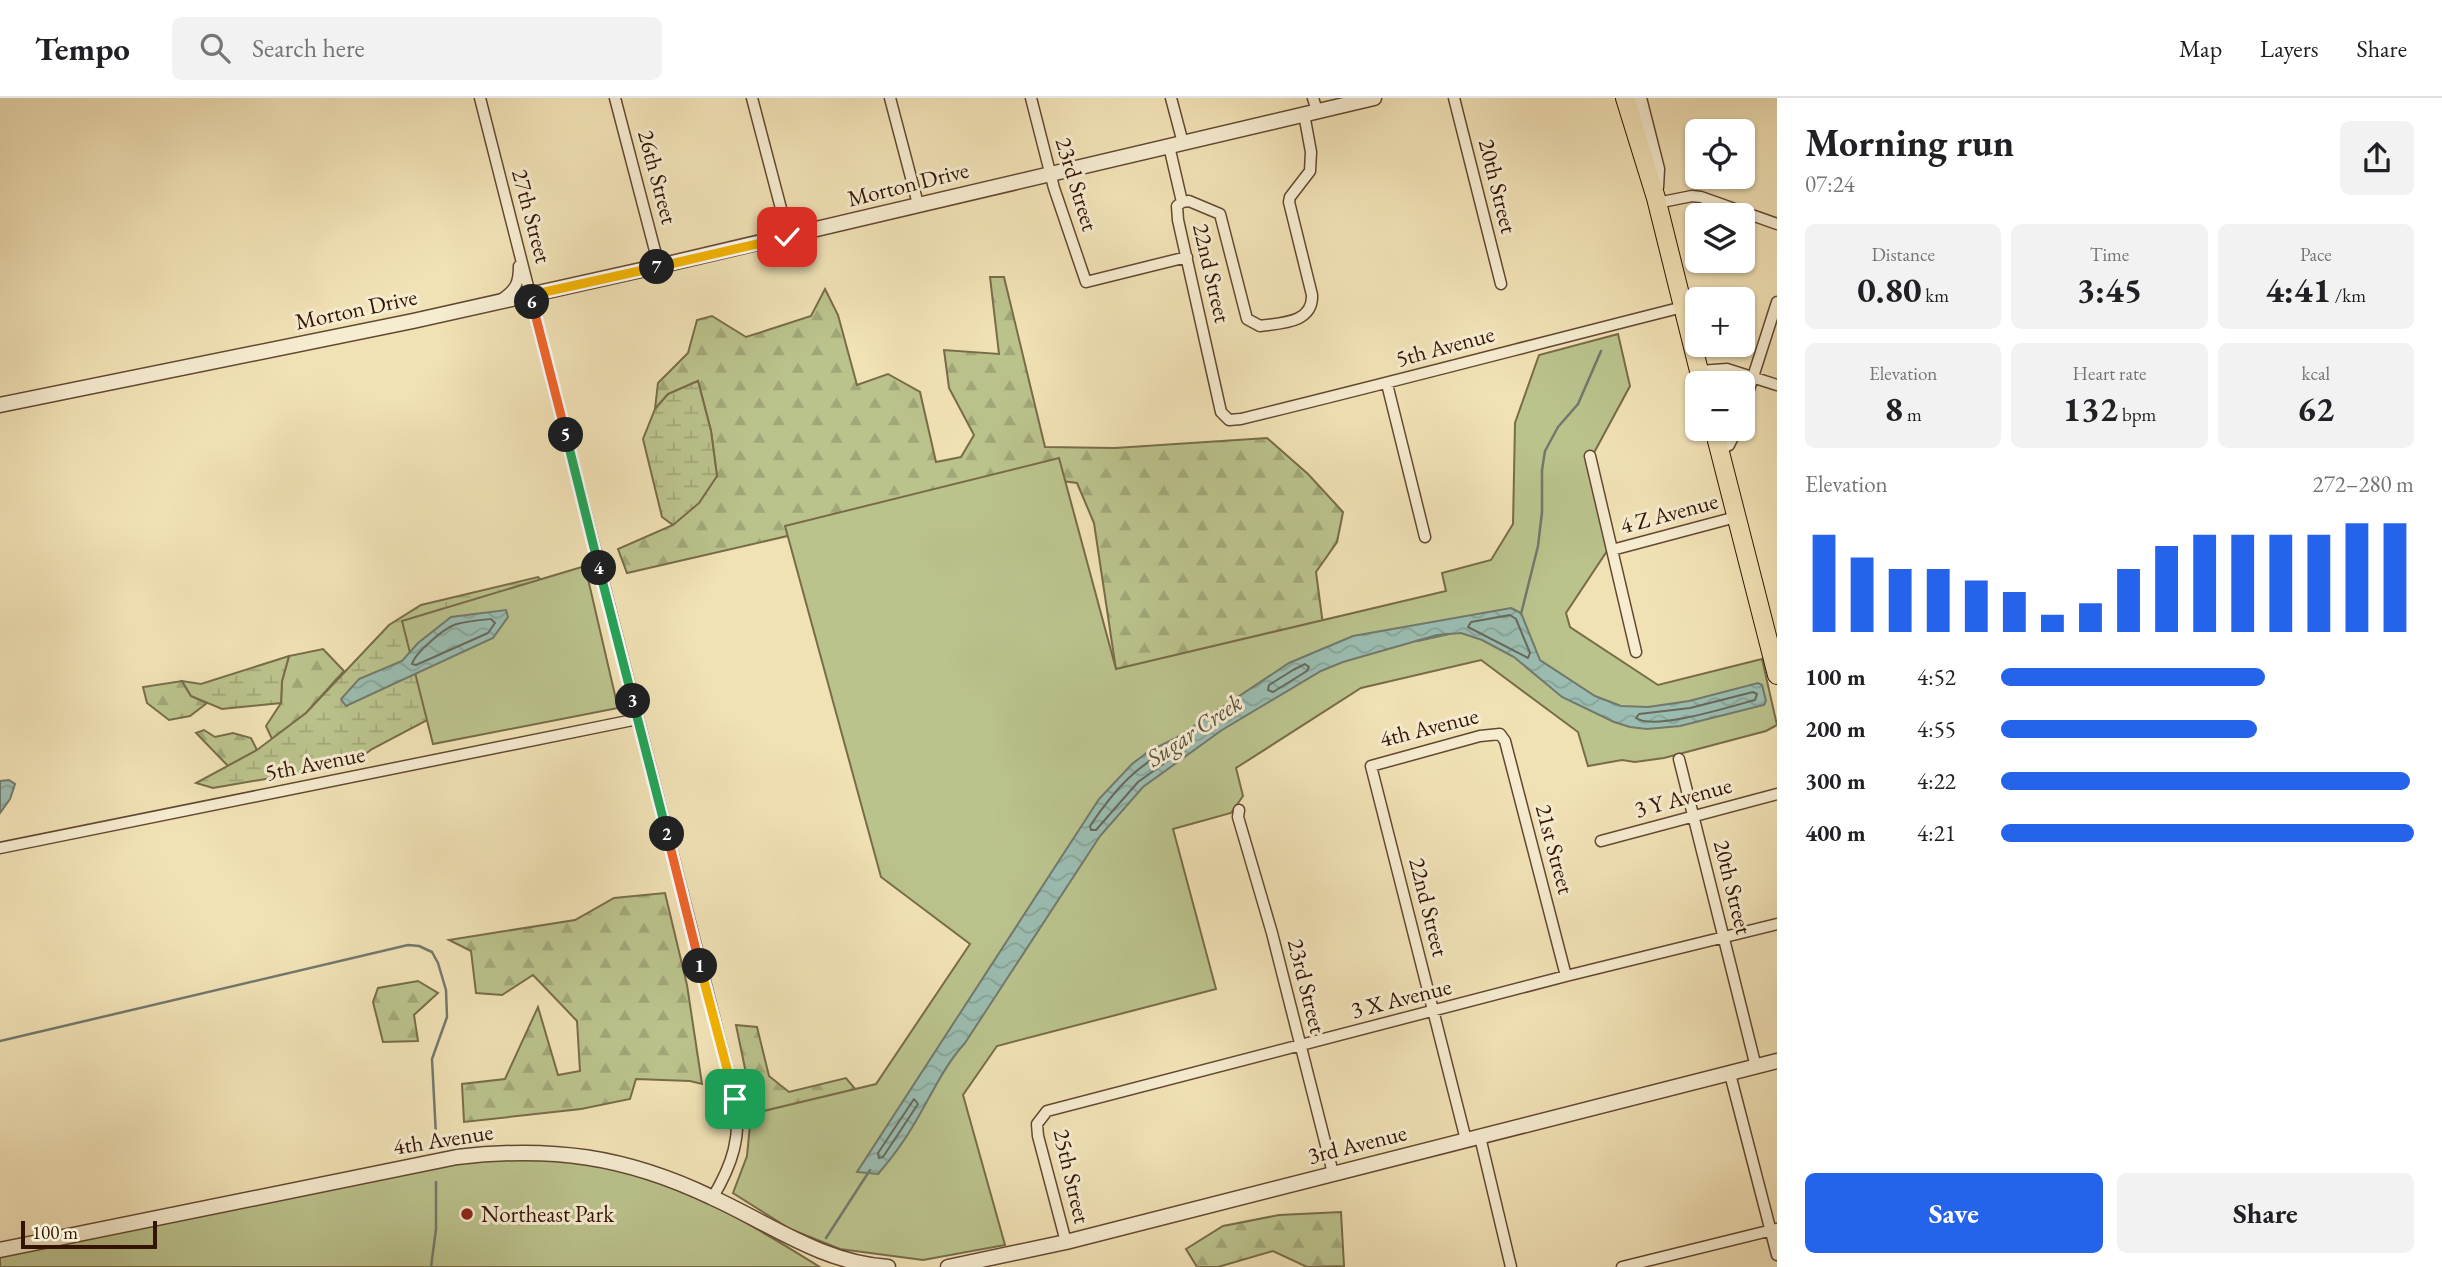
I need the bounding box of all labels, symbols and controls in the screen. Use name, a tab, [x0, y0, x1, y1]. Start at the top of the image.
search box	[172, 17, 662, 80]
text: Tempo	[35, 27, 130, 70]
icon: search	[196, 29, 234, 67]
text: Search here	[252, 31, 365, 65]
text: Map	[2179, 33, 2222, 64]
text: Layers	[2260, 33, 2319, 64]
text: Share	[2357, 33, 2407, 64]
text: Morning run	[1805, 118, 2014, 167]
map controls	[1685, 119, 1755, 441]
button: locate	[1685, 119, 1755, 189]
button: share	[2340, 121, 2414, 195]
street label: 26th Street	[631, 127, 685, 228]
street label: 23rd Street	[1049, 133, 1106, 235]
street label: 20th Street	[1472, 136, 1524, 237]
street label: Morton Drive	[844, 154, 972, 214]
street label: 27th Street	[505, 166, 559, 267]
text: 07:24	[1805, 169, 1855, 199]
button: layers	[1685, 203, 1755, 273]
pin	[757, 207, 817, 267]
icon: check	[768, 218, 806, 256]
street label: 22nd Street	[1186, 220, 1238, 326]
text: Distance	[1871, 242, 1935, 267]
text: Time	[2090, 242, 2129, 267]
text: Pace	[2300, 242, 2332, 267]
pin: 7	[640, 250, 674, 284]
text: 7	[651, 254, 662, 279]
text: 0.80	[1857, 267, 1922, 312]
text: 3:45	[2077, 267, 2142, 312]
text: 4:41	[2266, 267, 2331, 312]
street label: Morton Drive	[292, 281, 420, 337]
text: km	[1922, 283, 1949, 308]
text: /km	[2331, 283, 2366, 308]
pin: 6	[514, 284, 550, 320]
button: +	[1685, 287, 1755, 357]
text: 6	[526, 289, 537, 314]
street label: 5th Avenue	[1392, 318, 1498, 374]
text: Elevation	[1869, 361, 1937, 386]
text: Heart rate	[2073, 361, 2146, 386]
text: kcal	[2302, 361, 2330, 386]
button: −	[1685, 371, 1755, 441]
text: 8	[1885, 386, 1903, 431]
text: 132	[2063, 386, 2118, 431]
text: 62	[2297, 386, 2334, 431]
text: m	[1903, 402, 1922, 427]
text: bpm	[2118, 402, 2156, 427]
pin: 5	[548, 418, 584, 452]
text: 5	[560, 422, 571, 447]
text: Elevation	[1805, 469, 1888, 499]
text: 272–280 m	[2313, 469, 2414, 499]
street label: 4 Z Avenue	[1617, 486, 1721, 540]
pin: 4	[582, 550, 616, 586]
text: 4	[593, 555, 604, 580]
text: 100 m	[1805, 662, 1866, 692]
text: 4:52	[1917, 662, 1956, 692]
pin: 3	[616, 684, 650, 718]
water label: Sugar Creek	[1139, 687, 1248, 774]
text: 3	[627, 688, 638, 713]
street label: 4th Avenue	[1377, 700, 1482, 754]
text: 200 m	[1805, 714, 1866, 744]
text: 4:55	[1917, 714, 1956, 744]
street label: 5th Avenue	[263, 739, 367, 787]
text: 300 m	[1805, 766, 1866, 796]
text: 4:22	[1917, 766, 1956, 796]
street label: 3 Y Avenue	[1631, 770, 1735, 824]
street label: 21st Street	[1529, 801, 1582, 898]
pin: 2	[650, 816, 684, 852]
text: 400 m	[1805, 818, 1866, 848]
text: 4:21	[1917, 818, 1956, 848]
text: 2	[661, 821, 672, 846]
street label: 20th Street	[1707, 837, 1759, 938]
street label: 22nd Street	[1402, 854, 1456, 960]
street label: 23rd Street	[1281, 936, 1333, 1037]
pin: 1	[682, 948, 718, 984]
text: 1	[694, 953, 705, 978]
street label: 3 X Avenue	[1348, 971, 1454, 1025]
pin	[705, 1069, 765, 1129]
icon: arrive	[716, 1080, 754, 1118]
street label: 4th Avenue	[391, 1116, 495, 1162]
street label: 3rd Avenue	[1304, 1117, 1410, 1171]
street label: 25th Street	[1047, 1126, 1098, 1227]
button: Save	[1805, 1173, 2103, 1253]
button: Share	[2117, 1173, 2414, 1253]
place label: Northeast Park	[481, 1199, 615, 1229]
marker: Northeast Park	[459, 1206, 475, 1222]
scale bar	[21, 1218, 158, 1250]
text: 100 m	[32, 1220, 78, 1245]

